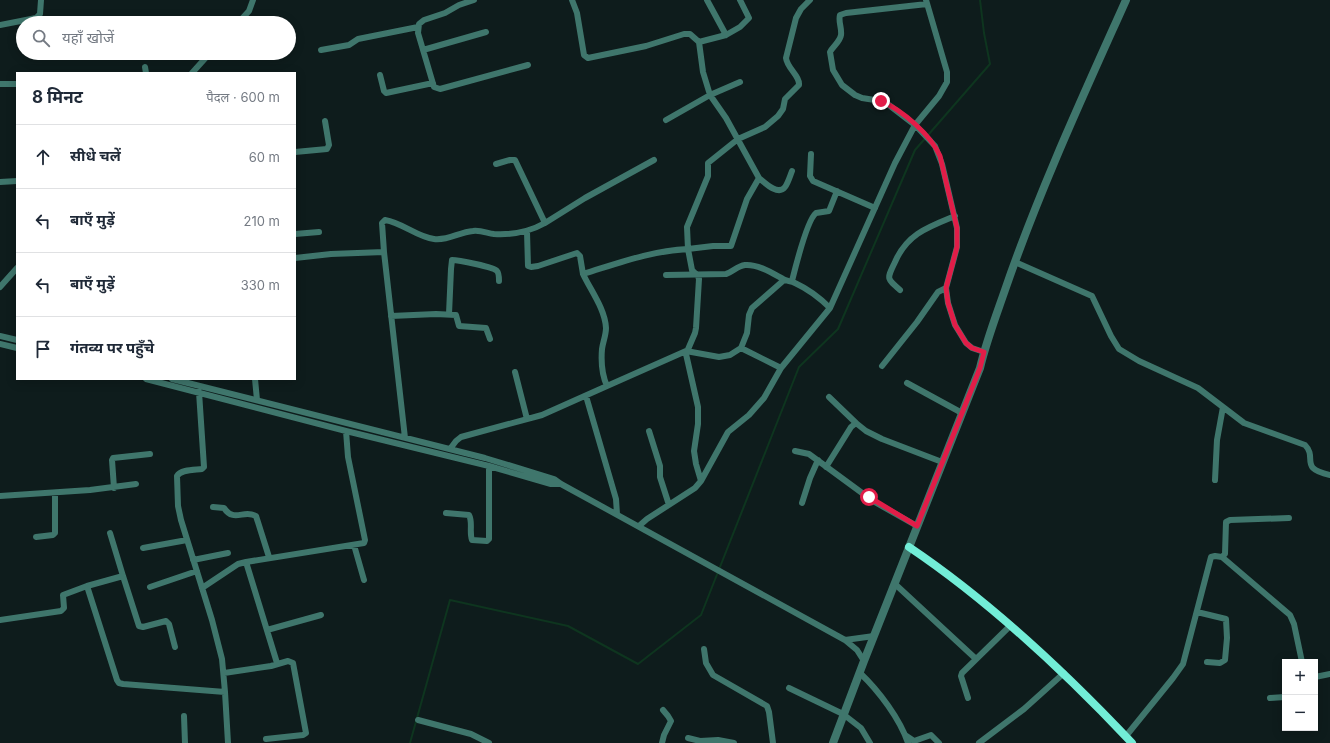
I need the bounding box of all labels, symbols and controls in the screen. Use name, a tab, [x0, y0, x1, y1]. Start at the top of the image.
search box	[16, 16, 296, 60]
icon: search	[30, 27, 52, 49]
text: यहाँ खोजें	[62, 28, 114, 47]
text: 8 मिनट	[32, 87, 83, 107]
text: पैदल · 600 m	[206, 89, 280, 105]
route end	[872, 92, 890, 110]
icon: ahead	[32, 146, 54, 168]
text: सीधे चलें	[70, 146, 121, 165]
text: 60 m	[249, 149, 280, 165]
icon: left	[32, 210, 54, 232]
text: बाएँ मुड़ें	[70, 210, 115, 229]
text: 210 m	[244, 213, 280, 229]
icon: left	[32, 274, 54, 296]
text: बाएँ मुड़ें	[70, 274, 115, 293]
text: 330 m	[241, 277, 280, 293]
icon: arrive	[32, 338, 54, 360]
text: गंतव्य पर पहुँचे	[70, 338, 154, 357]
route start	[860, 488, 878, 506]
map controls	[1282, 659, 1318, 731]
button: +	[1282, 659, 1318, 695]
button: −	[1282, 695, 1318, 731]

